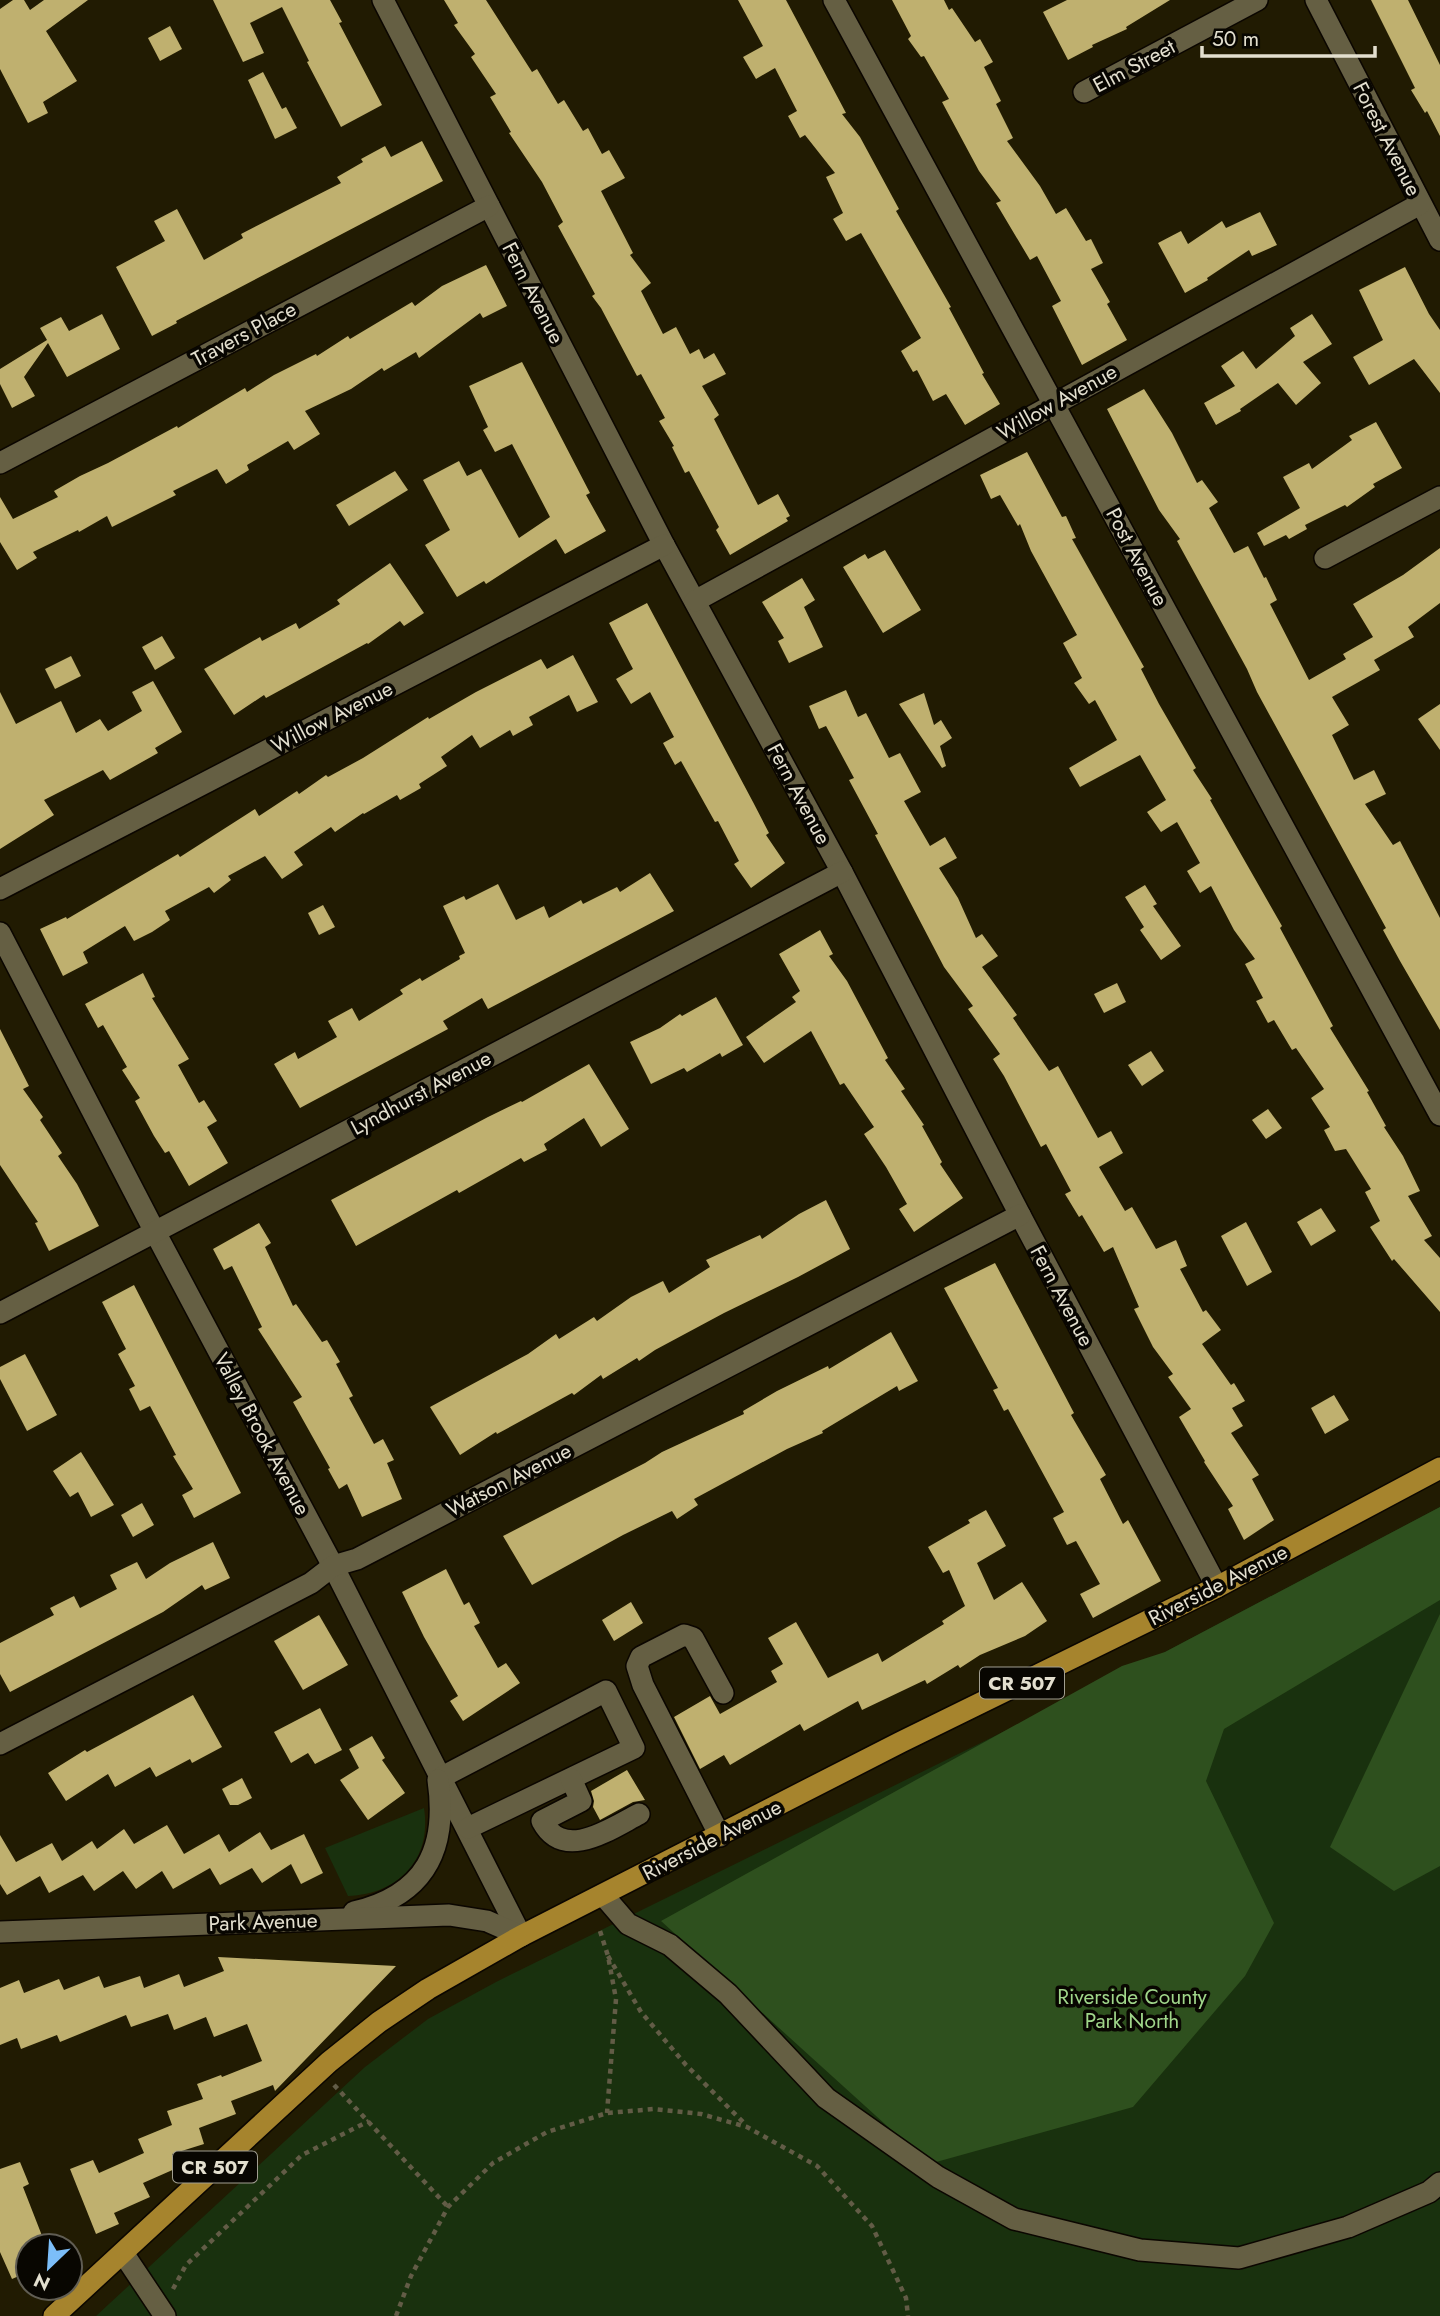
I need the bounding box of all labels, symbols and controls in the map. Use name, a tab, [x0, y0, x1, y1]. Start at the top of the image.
scale bar	[1202, 14, 1375, 58]
text: 50 m	[1212, 24, 1259, 54]
street label: Elm Street	[1088, 32, 1180, 100]
street label: Forest Avenue	[1345, 77, 1429, 201]
street label: Fern Avenue	[495, 237, 572, 349]
street label: Travers Place	[186, 294, 302, 374]
street label: Willow Avenue	[992, 357, 1123, 447]
street label: Post Avenue	[1099, 502, 1176, 612]
street label: Willow Avenue	[266, 673, 398, 761]
street label: Fern Avenue	[760, 738, 838, 850]
street label: Lyndhurst Avenue	[345, 1043, 497, 1143]
street label: Fern Avenue	[1023, 1240, 1101, 1352]
street label: Valley Brook Avenue	[206, 1347, 318, 1521]
street label: Watson Avenue	[441, 1436, 577, 1524]
street label: Riverside Avenue	[1143, 1537, 1293, 1633]
road number: CR 507	[980, 1667, 1064, 1698]
street label: Riverside Avenue	[637, 1792, 787, 1888]
street label: Park Avenue	[208, 1905, 318, 1939]
park label: Riverside County Park North	[1057, 1982, 1207, 2036]
road number: CR 507	[173, 2152, 257, 2182]
north arrow	[14, 2232, 84, 2302]
text: N	[29, 2267, 55, 2297]

